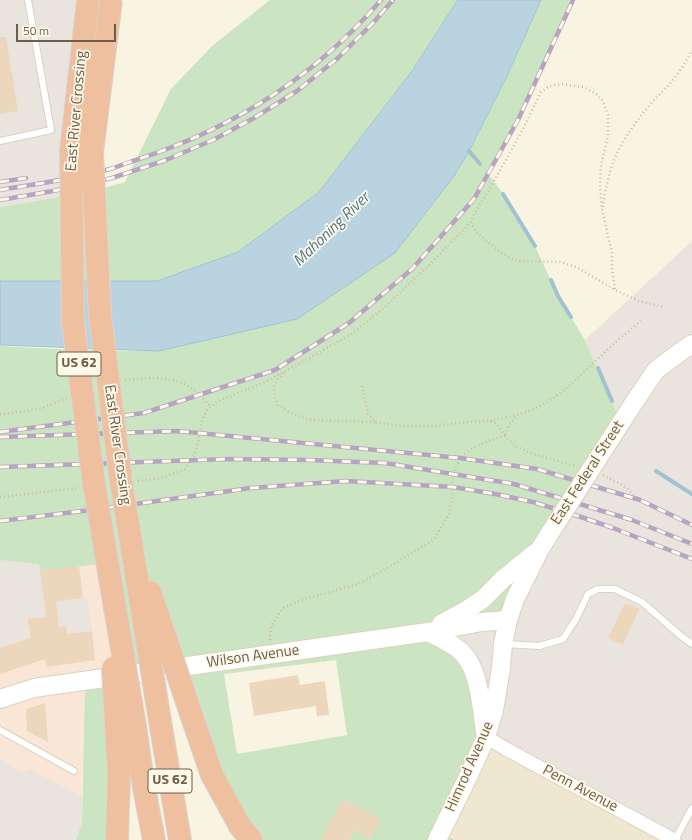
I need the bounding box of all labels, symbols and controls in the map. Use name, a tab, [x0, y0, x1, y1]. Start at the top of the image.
scale bar	[18, 16, 118, 42]
text: 50 m	[23, 21, 49, 40]
street label: East River Crossing	[63, 50, 91, 172]
water label: Mahoning River	[290, 189, 374, 271]
road number: US 62	[57, 352, 101, 376]
street label: East River Crossing	[100, 384, 134, 506]
street label: East Federal Street	[548, 418, 628, 528]
street label: Wilson Avenue	[206, 642, 300, 672]
street label: Himrod Avenue	[442, 719, 498, 815]
street label: Penn Avenue	[539, 762, 621, 816]
road number: US 62	[148, 769, 192, 793]

